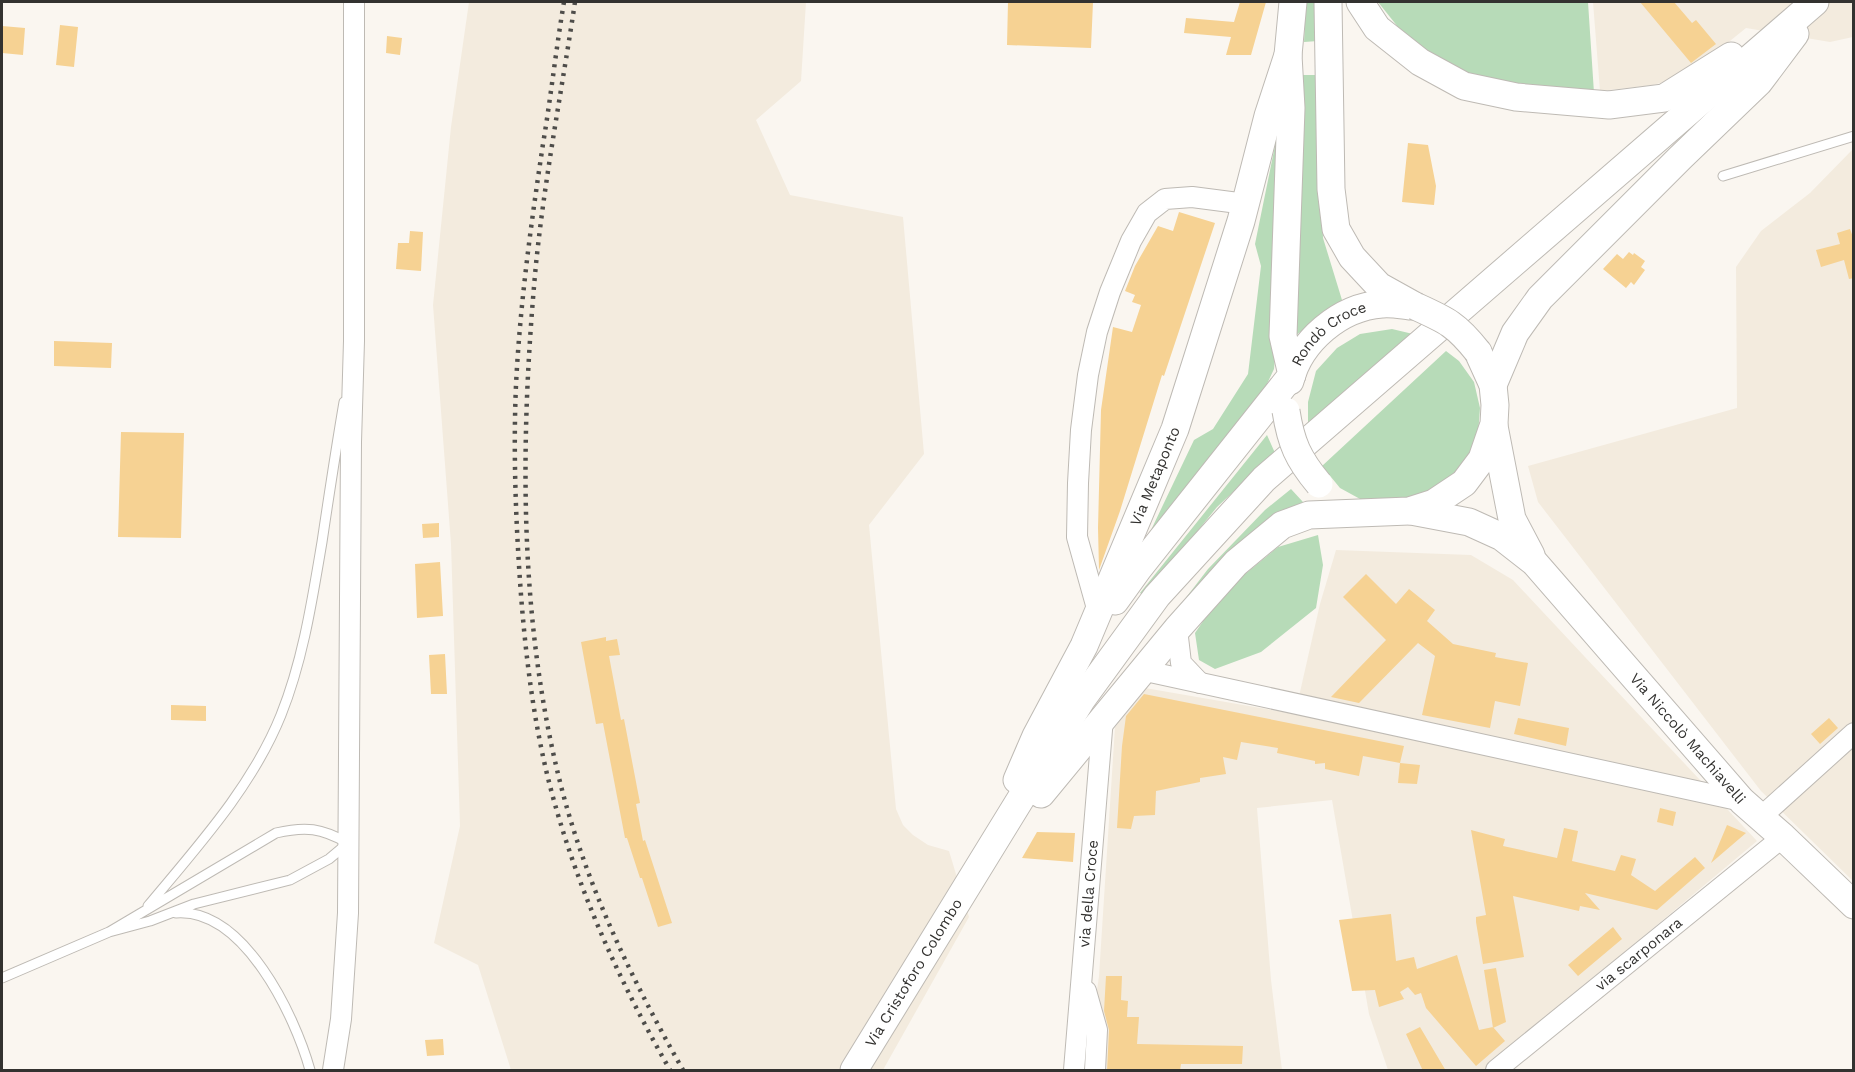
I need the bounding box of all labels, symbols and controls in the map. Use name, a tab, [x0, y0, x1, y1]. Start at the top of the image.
street label: Rondò Croce	[1288, 298, 1368, 369]
street label: Via Metaponto	[1126, 424, 1184, 529]
street label: Via Niccolò Machiavelli	[1626, 670, 1749, 808]
street label: via della Croce	[1075, 839, 1102, 948]
street label: Via Cristoforo Colombo	[861, 895, 966, 1050]
street label: via scarponara	[1592, 913, 1686, 995]

